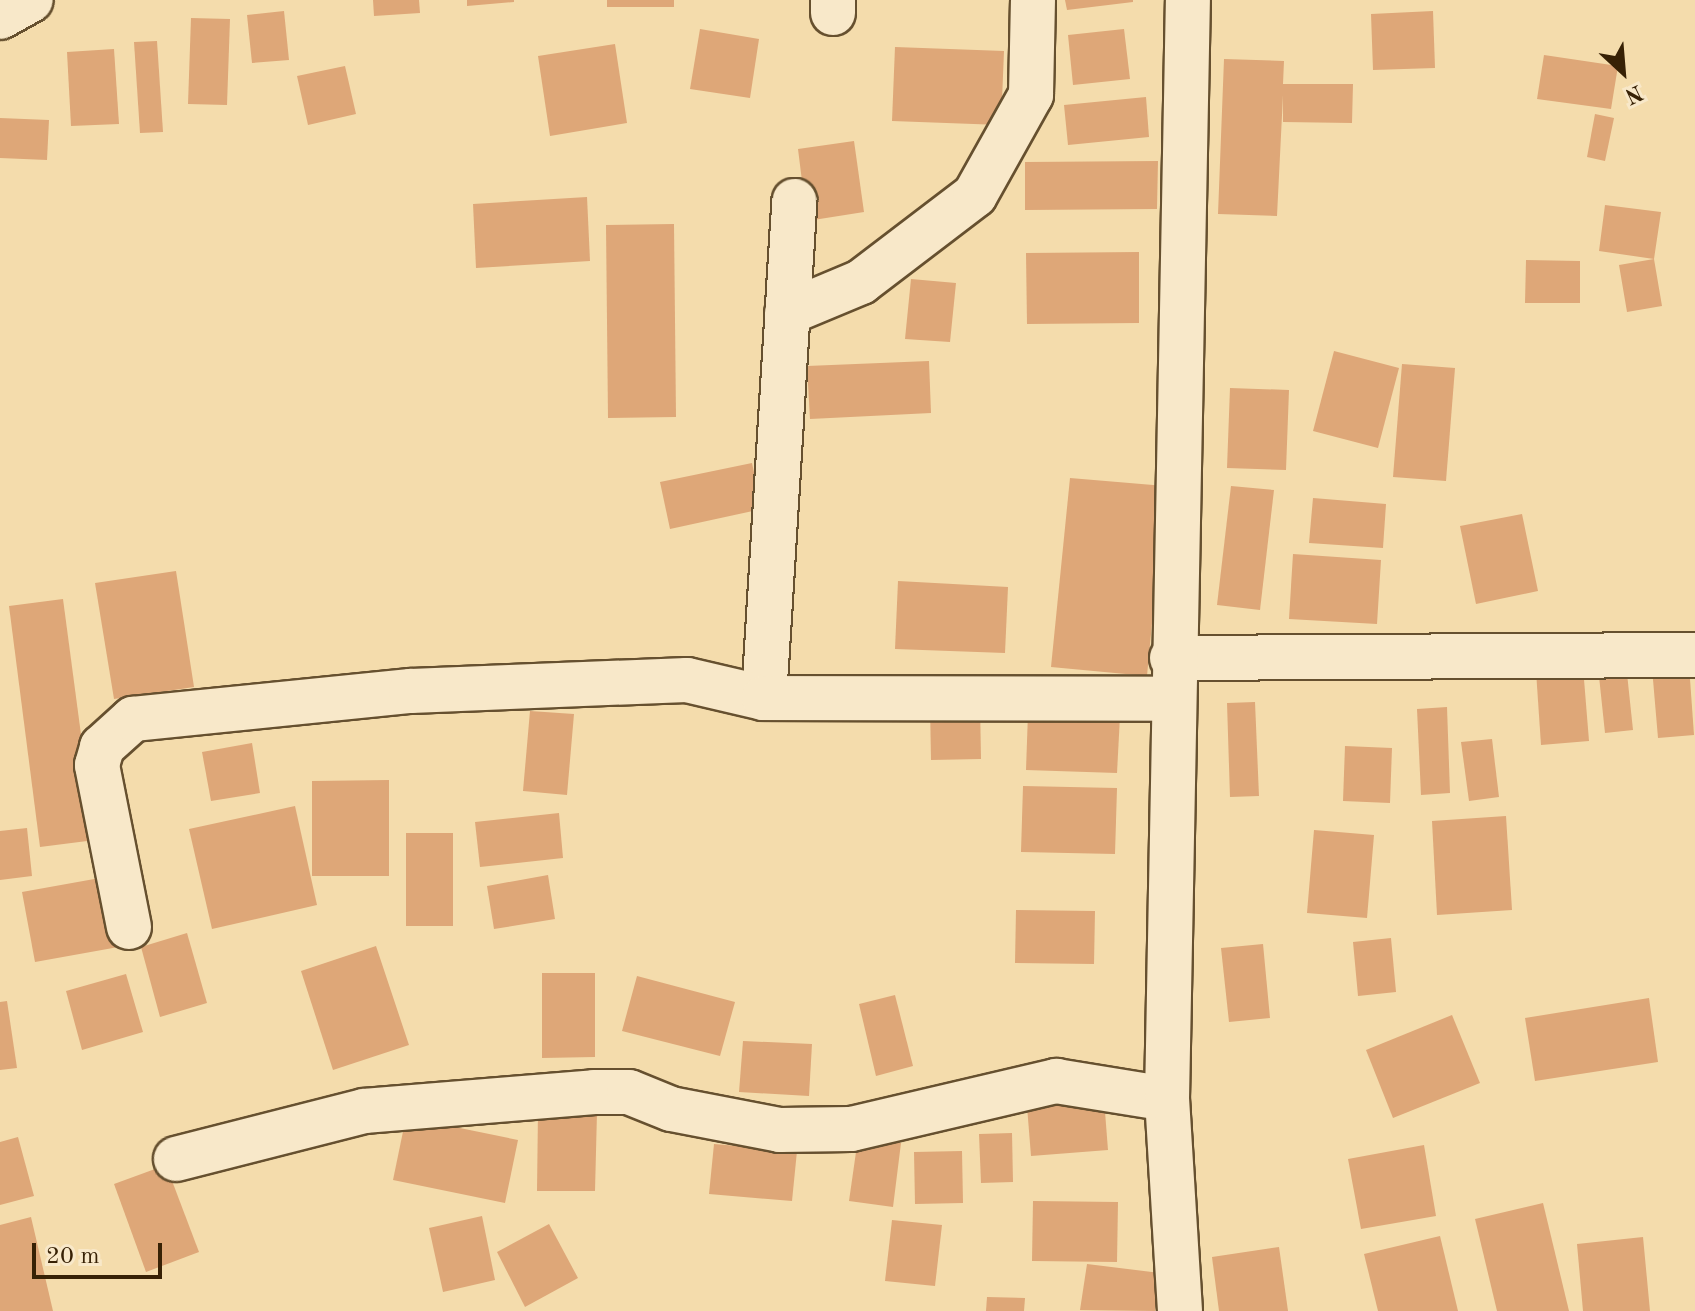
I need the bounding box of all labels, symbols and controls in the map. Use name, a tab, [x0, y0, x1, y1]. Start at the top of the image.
north arrow	[1583, 32, 1663, 112]
text: N	[1621, 80, 1646, 107]
scale bar	[36, 1227, 166, 1277]
text: 20 m	[46, 1245, 100, 1269]

